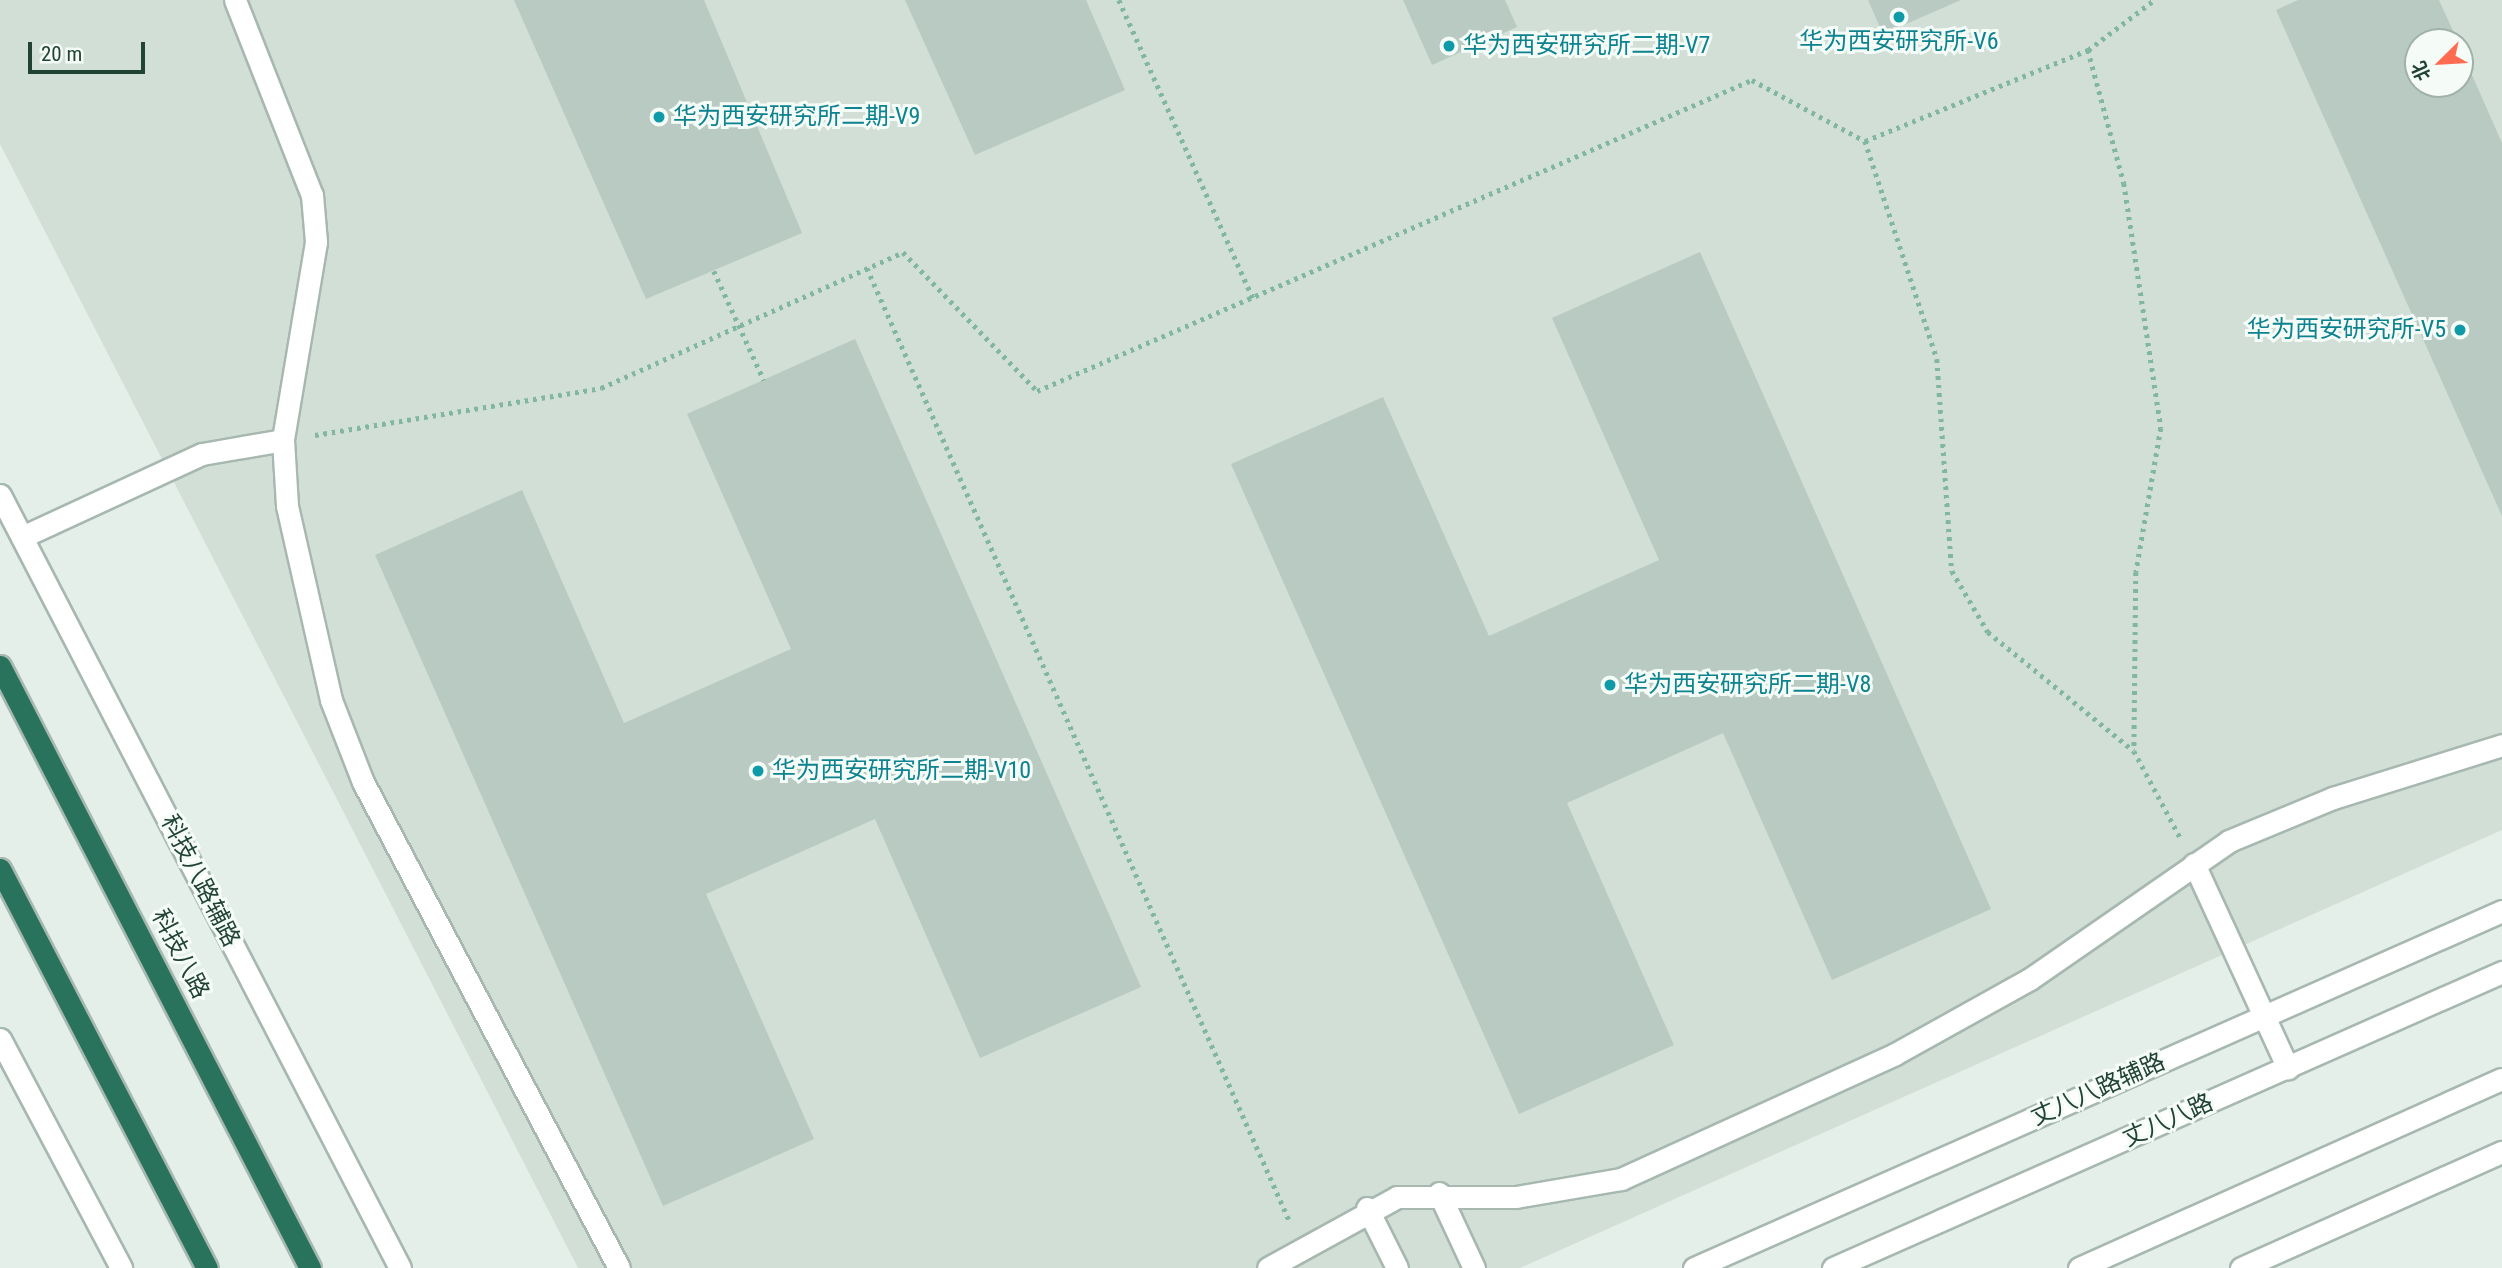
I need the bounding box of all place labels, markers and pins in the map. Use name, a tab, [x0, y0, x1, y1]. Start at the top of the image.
marker: 华为西安研究所-V6	[1891, 9, 1907, 25]
place label: 华为西安研究所-V6	[1799, 28, 1999, 56]
place label: 华为西安研究所二期-V7	[1463, 32, 1710, 60]
marker: 华为西安研究所二期-V7	[1441, 38, 1457, 54]
place label: 华为西安研究所二期-V9	[673, 103, 920, 131]
marker: 华为西安研究所二期-V9	[651, 109, 667, 125]
place label: 华为西安研究所-V5	[2247, 316, 2446, 344]
marker: 华为西安研究所-V5	[2452, 322, 2468, 338]
place label: 华为西安研究所二期-V8	[1624, 671, 1871, 699]
marker: 华为西安研究所二期-V8	[1602, 677, 1618, 693]
place label: 华为西安研究所二期-V10	[772, 757, 1031, 785]
marker: 华为西安研究所二期-V10	[750, 763, 766, 779]

